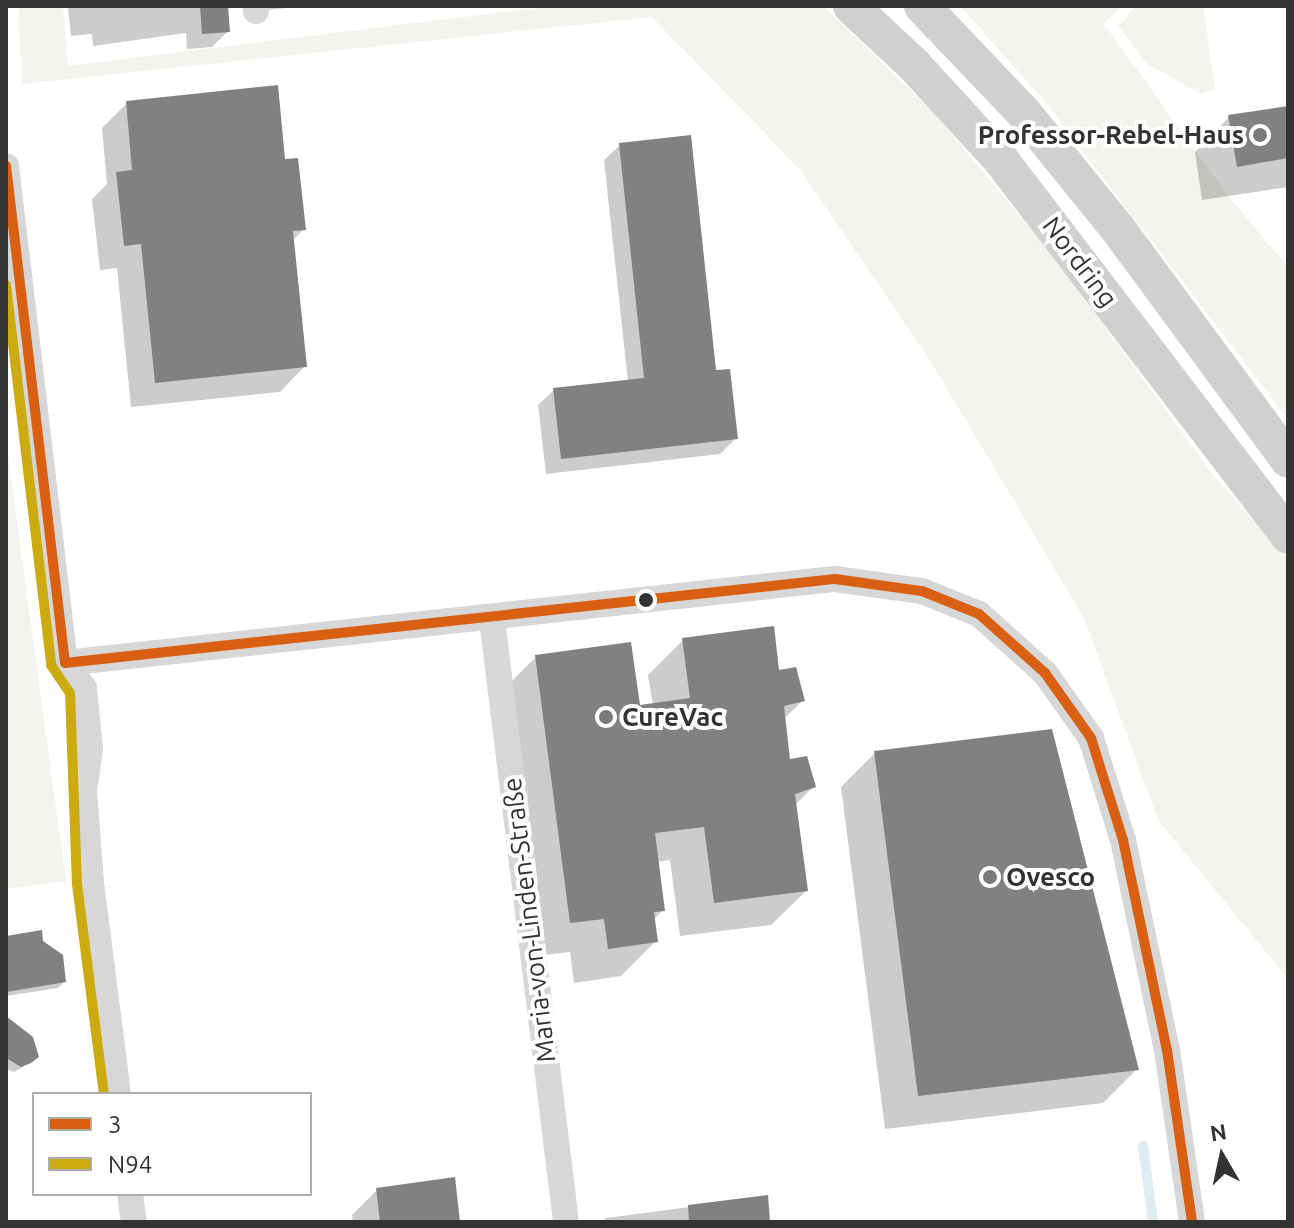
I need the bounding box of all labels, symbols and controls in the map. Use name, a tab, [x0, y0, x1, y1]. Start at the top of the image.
place label: Professor-Rebel-Haus	[978, 119, 1244, 151]
marker: Professor-Rebel-Haus	[1251, 126, 1269, 144]
street label: Nordring	[1036, 211, 1124, 313]
unlabelled marker	[638, 592, 654, 608]
place label: CureVac	[622, 701, 723, 733]
marker: CureVac	[597, 708, 615, 726]
street label: Maria-von-Linden-Straße	[496, 776, 562, 1064]
place label: Ovesco	[1006, 861, 1095, 893]
marker: Ovesco	[981, 868, 999, 886]
legend	[32, 1092, 312, 1196]
text: 3	[108, 1111, 122, 1138]
north arrow	[1182, 1116, 1262, 1196]
text: N	[1208, 1118, 1228, 1145]
text: N94	[108, 1151, 152, 1178]

